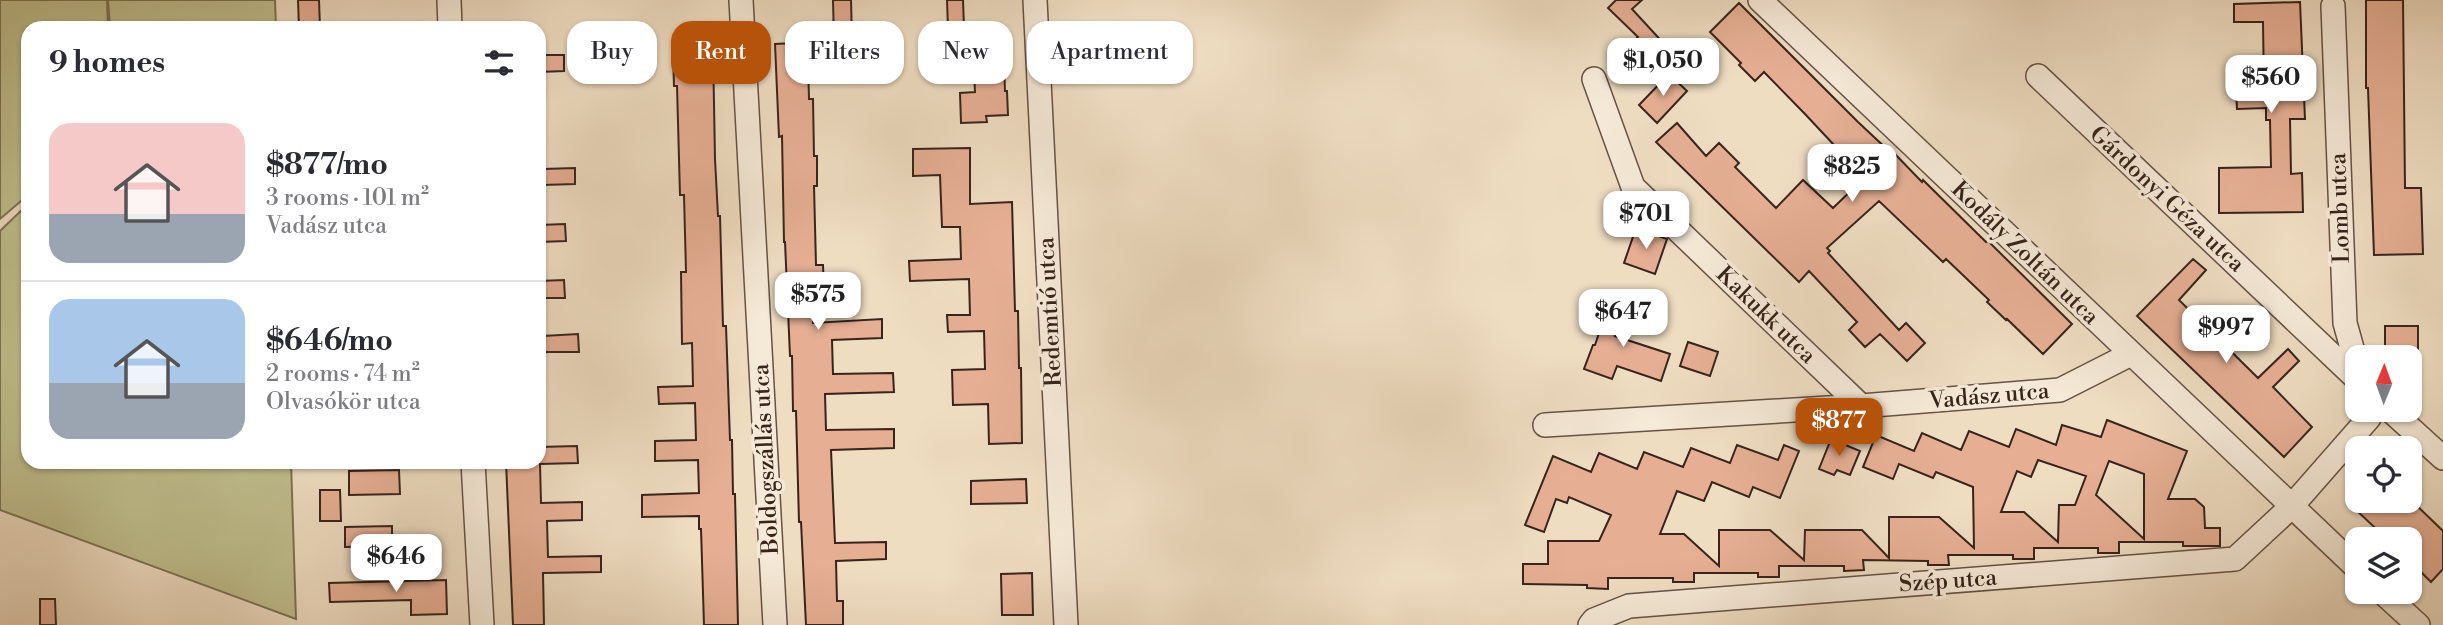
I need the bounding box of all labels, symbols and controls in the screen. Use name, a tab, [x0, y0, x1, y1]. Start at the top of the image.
chip: Buy	[567, 21, 657, 84]
chip: Rent	[671, 21, 771, 84]
chip: Filters	[785, 21, 904, 84]
chip: New	[918, 21, 1013, 84]
chip: Apartment	[1027, 21, 1193, 84]
pin: $1,050	[1606, 38, 1720, 98]
text: 9 homes	[49, 44, 165, 82]
icon: filters	[480, 44, 518, 82]
text: $1,050	[1623, 47, 1703, 75]
pin: $560	[2230, 55, 2312, 115]
text: $560	[2241, 64, 2301, 92]
street label: Gárdonyi Géza utca	[2084, 120, 2251, 278]
pin: $825	[1811, 144, 1893, 204]
text: $877/mo	[266, 146, 388, 184]
icon: home	[105, 151, 189, 235]
street label: Lomb utca	[2324, 152, 2356, 264]
text: $825	[1824, 153, 1880, 181]
street label: Kodály Zoltán utca	[1945, 175, 2105, 331]
text: 3 rooms · 101 m²	[266, 184, 429, 212]
pin: $701	[1605, 191, 1687, 251]
text: $701	[1619, 200, 1673, 228]
text: Vadász utca	[266, 212, 387, 240]
street label: Redemtió utca	[1032, 236, 1068, 388]
street label: Kakukk utca	[1710, 260, 1822, 370]
pin: $575	[777, 272, 859, 332]
text: $575	[791, 281, 845, 309]
pin: $647	[1582, 290, 1664, 349]
text: $647	[1595, 298, 1651, 326]
pin: $997	[2185, 306, 2267, 365]
text: $997	[2198, 314, 2254, 342]
text: $646/mo	[266, 322, 393, 360]
icon: home	[105, 327, 189, 411]
north arrow	[2345, 345, 2422, 422]
map controls	[2345, 345, 2422, 604]
text: 2 rooms · 74 m²	[266, 360, 420, 388]
street label: Boldogszállás utca	[747, 363, 785, 556]
street label: Vadász utca	[1927, 377, 2051, 415]
text: Olvasókör utca	[266, 388, 421, 416]
pin: $877	[1798, 398, 1880, 458]
text: $877	[1812, 407, 1866, 435]
button: locate	[2345, 436, 2422, 513]
button: layers	[2345, 527, 2422, 604]
pin: $646	[355, 534, 437, 594]
text: $646	[367, 543, 425, 571]
street label: Szép utca	[1898, 564, 1998, 598]

